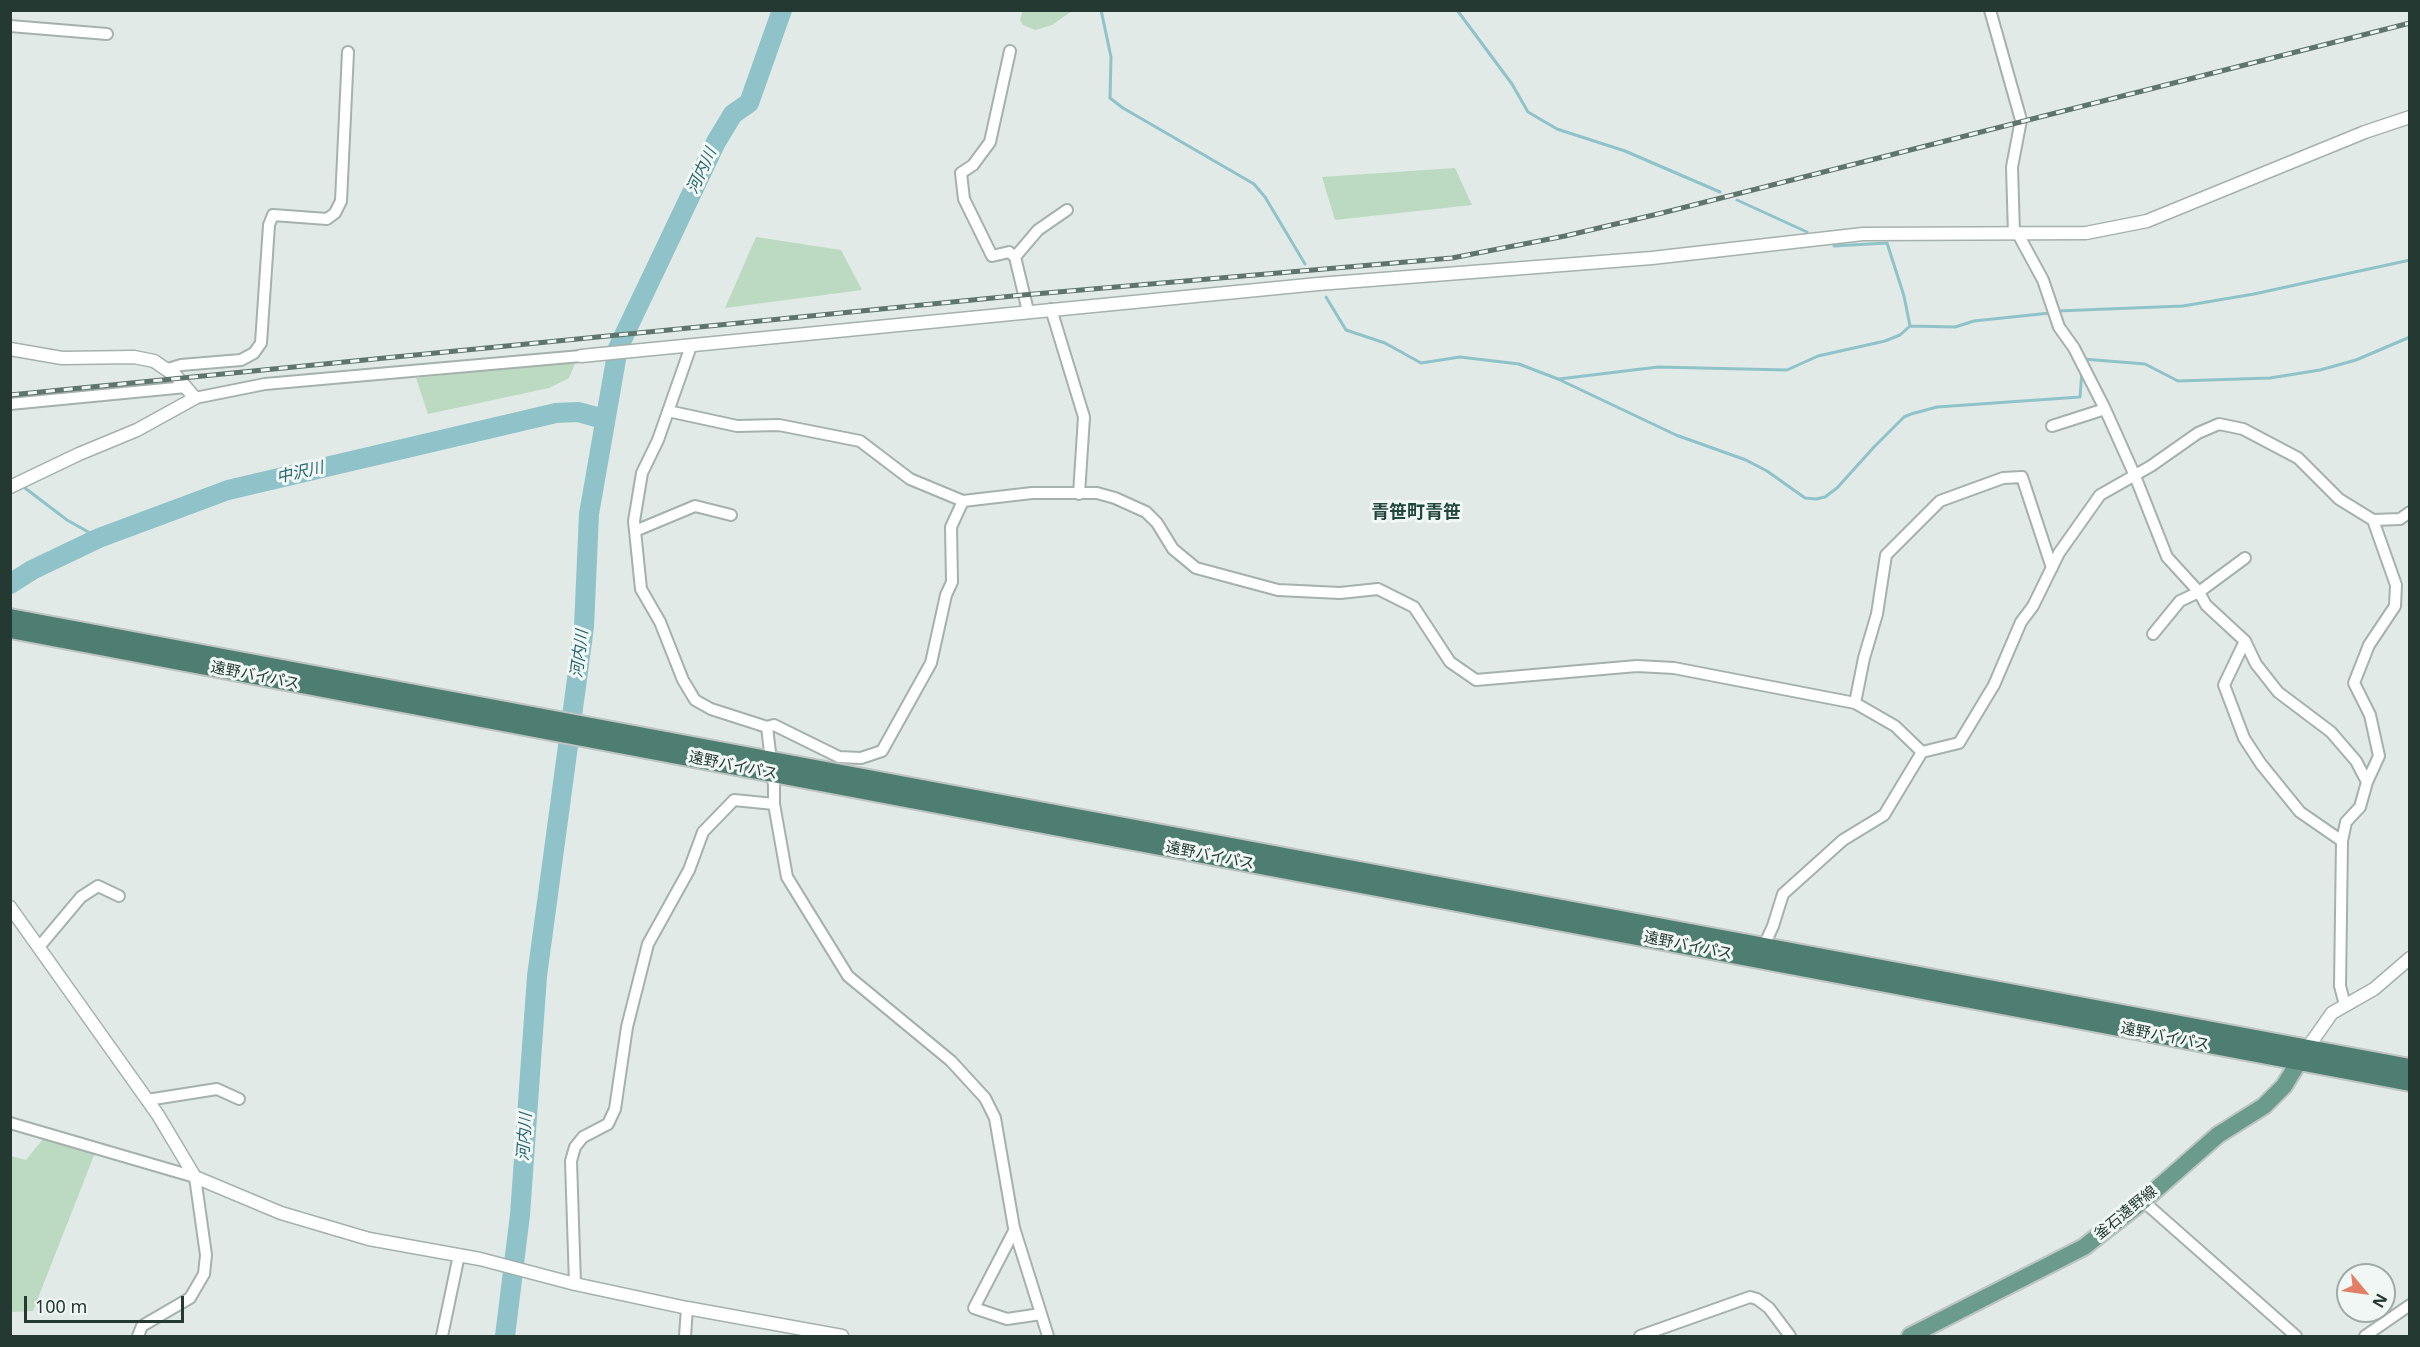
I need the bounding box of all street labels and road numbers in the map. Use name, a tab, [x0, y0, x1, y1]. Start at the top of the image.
street label: 遠野バイパス	[209, 659, 301, 693]
street label: 遠野バイパス	[687, 749, 779, 783]
street label: 遠野バイパス	[1164, 839, 1256, 873]
street label: 遠野バイパス	[1642, 929, 1734, 963]
street label: 遠野バイパス	[2119, 1020, 2211, 1054]
street label: 釜石遠野線	[2091, 1182, 2161, 1244]

